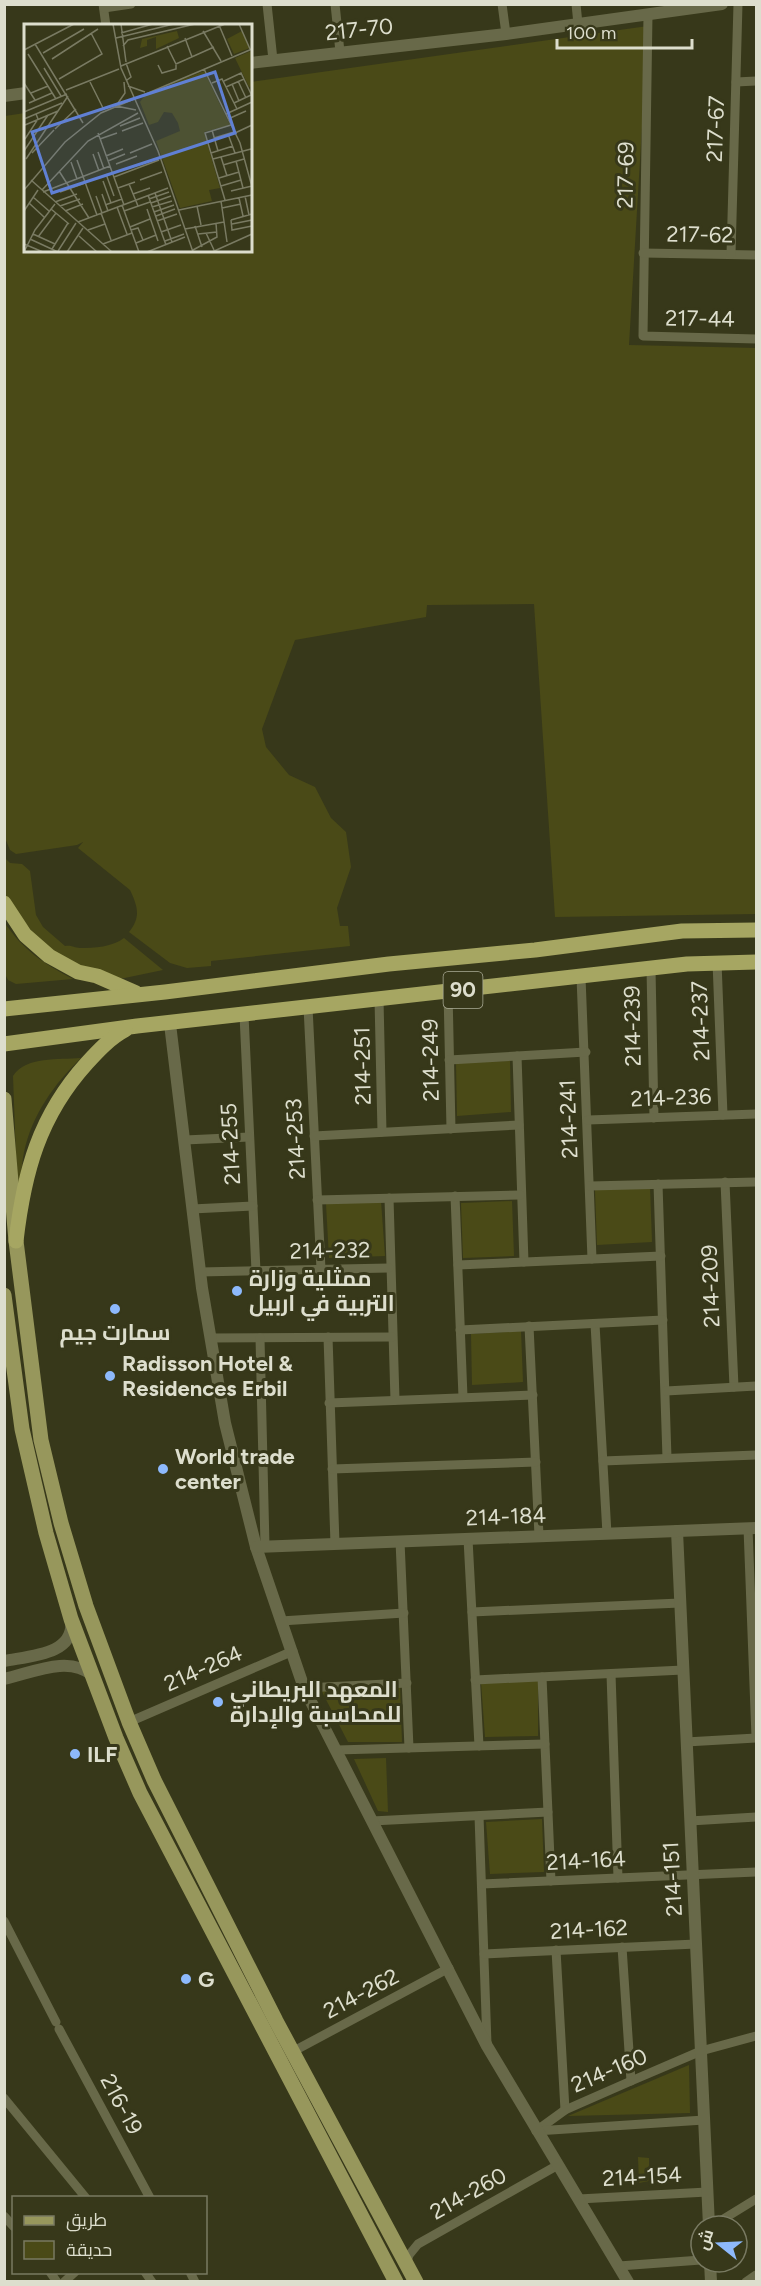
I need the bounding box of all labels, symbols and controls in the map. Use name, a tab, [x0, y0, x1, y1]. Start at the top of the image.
scale bar	[557, 12, 692, 50]
street label: 217-70	[324, 13, 394, 46]
text: 100 m	[566, 22, 616, 44]
inset map	[24, 24, 252, 252]
street label: 217-67	[701, 95, 730, 163]
street label: 217-69	[611, 141, 640, 209]
street label: 217-62	[666, 220, 734, 249]
street label: 217-44	[665, 304, 735, 333]
road number: 90	[444, 972, 482, 1008]
street label: 214-237	[686, 980, 715, 1062]
street label: 214-239	[618, 985, 647, 1067]
street label: 214-249	[416, 1018, 445, 1102]
street label: 214-251	[348, 1027, 377, 1105]
street label: 214-241	[554, 1079, 583, 1159]
street label: 214-236	[630, 1083, 712, 1112]
street label: 214-253	[280, 1098, 311, 1180]
street label: 214-255	[215, 1102, 246, 1186]
street label: 214-232	[289, 1236, 371, 1265]
street label: 214-209	[696, 1244, 725, 1328]
place label: ممثلية وزارة التربية في اربيل	[249, 1265, 395, 1321]
marker: ممثلية وزارة التربية في اربيل	[230, 1284, 244, 1298]
marker: سمارت جیم	[108, 1302, 122, 1316]
place label: سمارت جیم	[60, 1319, 170, 1348]
place label: Radisson Hotel & Residences Erbil	[122, 1350, 294, 1402]
marker: Radisson Hotel & Residences Erbil	[103, 1369, 117, 1383]
place label: World trade center	[175, 1443, 295, 1495]
marker: World trade center	[156, 1462, 170, 1476]
street label: 214-184	[465, 1502, 547, 1531]
street label: 214-264	[160, 1639, 246, 1698]
place label: المعهد البريطاني للمحاسبة والإدارة	[230, 1676, 401, 1729]
marker: المعهد البريطاني للمحاسبة والإدارة	[211, 1695, 225, 1709]
place label: ILF	[87, 1741, 117, 1768]
marker: ILF	[68, 1747, 82, 1761]
street label: 214-151	[657, 1841, 688, 1917]
street label: 214-164	[546, 1845, 626, 1876]
street label: 214-162	[549, 1914, 629, 1945]
street label: 214-262	[319, 1962, 403, 2024]
place label: G	[198, 1966, 214, 1993]
marker: G	[179, 1972, 193, 1986]
street label: 214-160	[567, 2042, 651, 2098]
street label: 216-19	[94, 2069, 149, 2139]
street label: 214-260	[425, 2161, 511, 2225]
street label: 214-154	[602, 2161, 682, 2192]
legend	[12, 2196, 207, 2274]
text: طريق	[66, 2209, 107, 2232]
north arrow	[689, 2214, 749, 2274]
text: ش	[693, 2227, 717, 2252]
text: حديقة	[66, 2239, 112, 2261]

